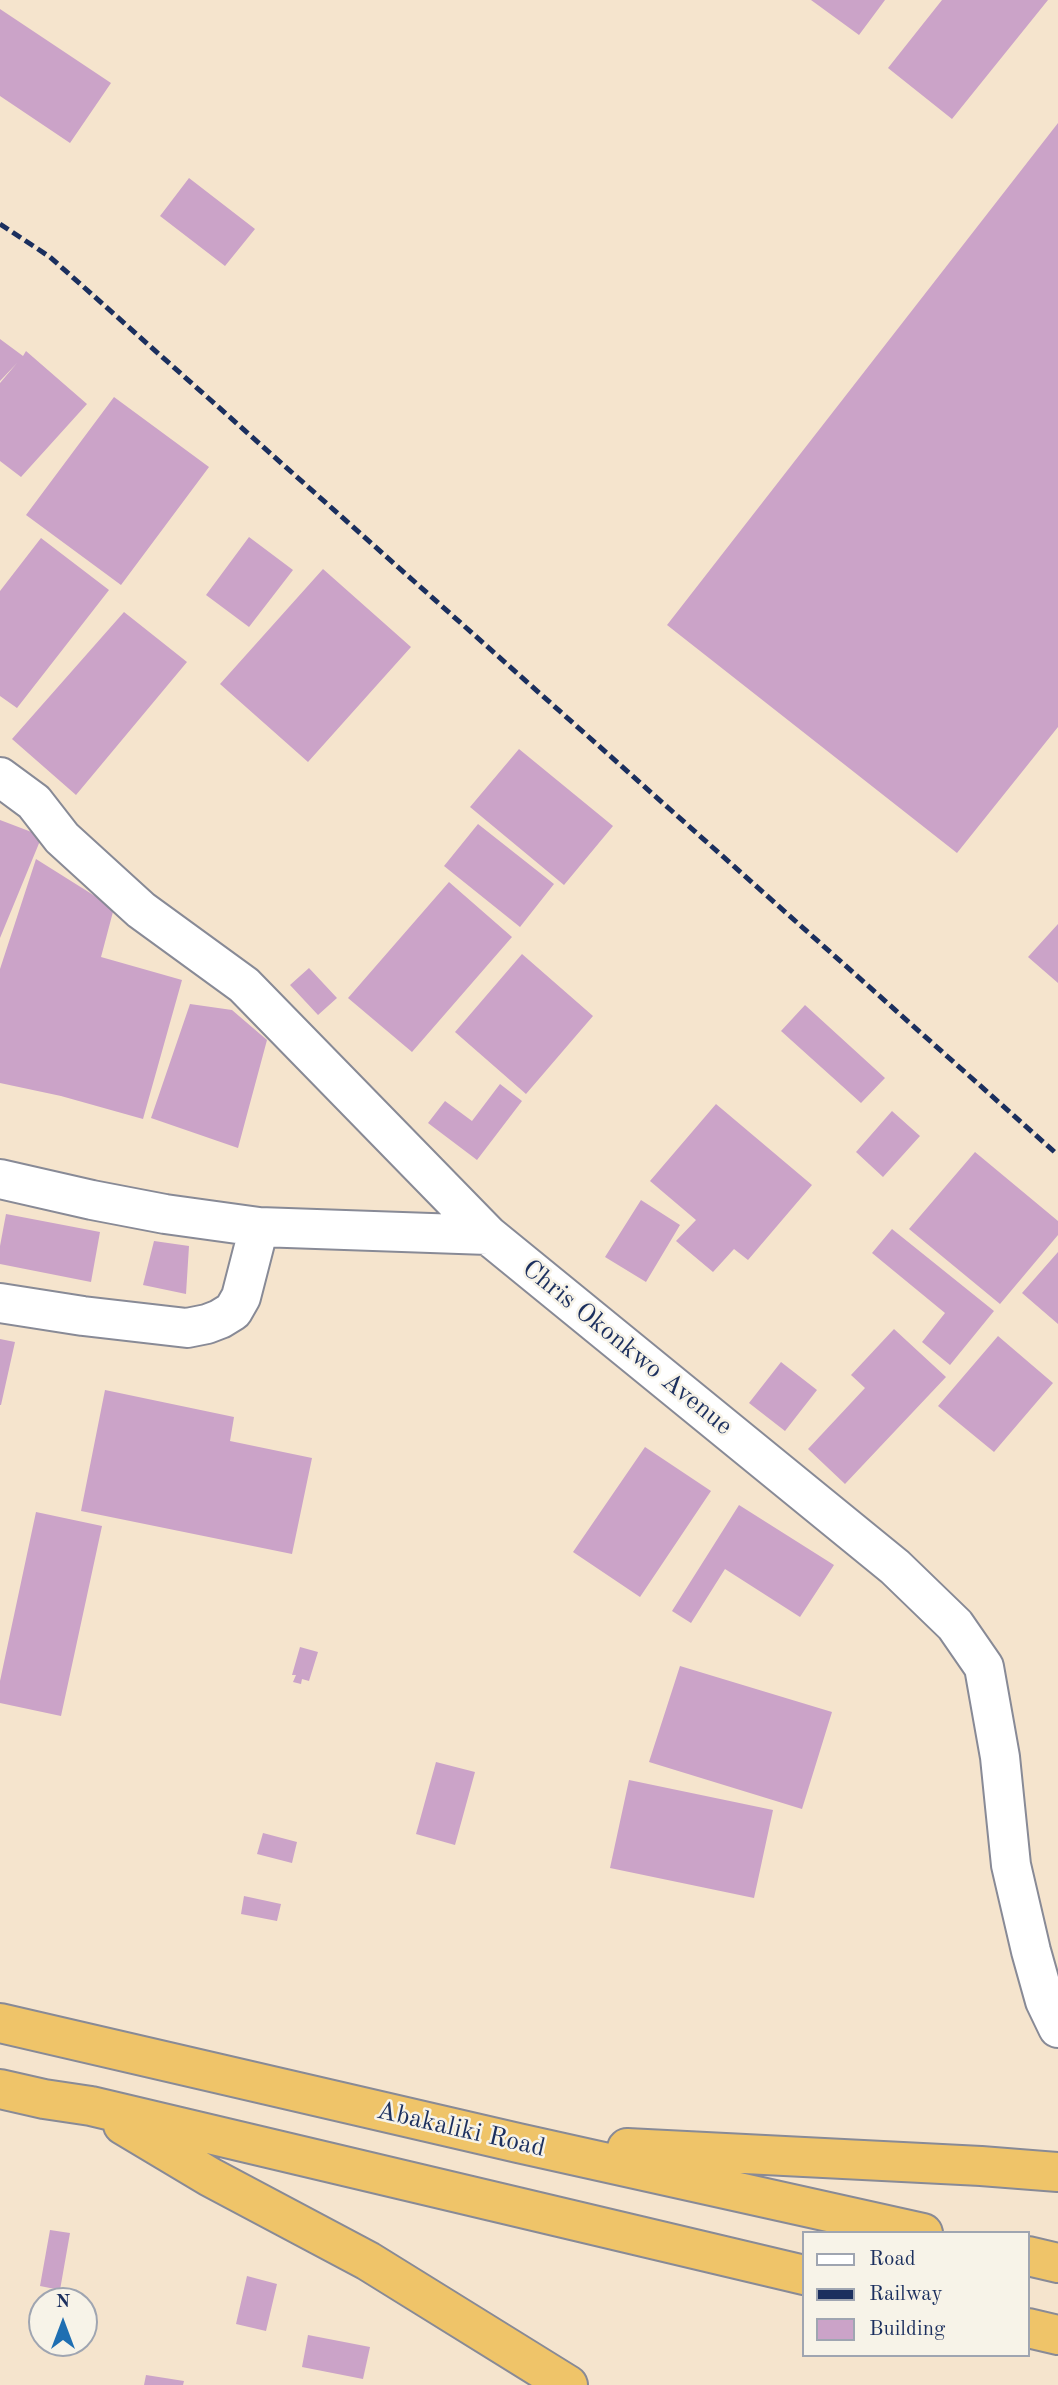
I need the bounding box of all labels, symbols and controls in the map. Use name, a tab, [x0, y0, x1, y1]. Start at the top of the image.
street label: Chris Okonkwo Avenue	[516, 1254, 738, 1442]
street label: Abakaliki Road	[374, 2095, 548, 2165]
legend	[802, 2231, 1030, 2357]
text: Road	[869, 2249, 916, 2270]
text: Railway	[869, 2284, 943, 2305]
north arrow	[28, 2287, 98, 2357]
text: N	[56, 2293, 70, 2312]
text: Building	[869, 2319, 945, 2340]

